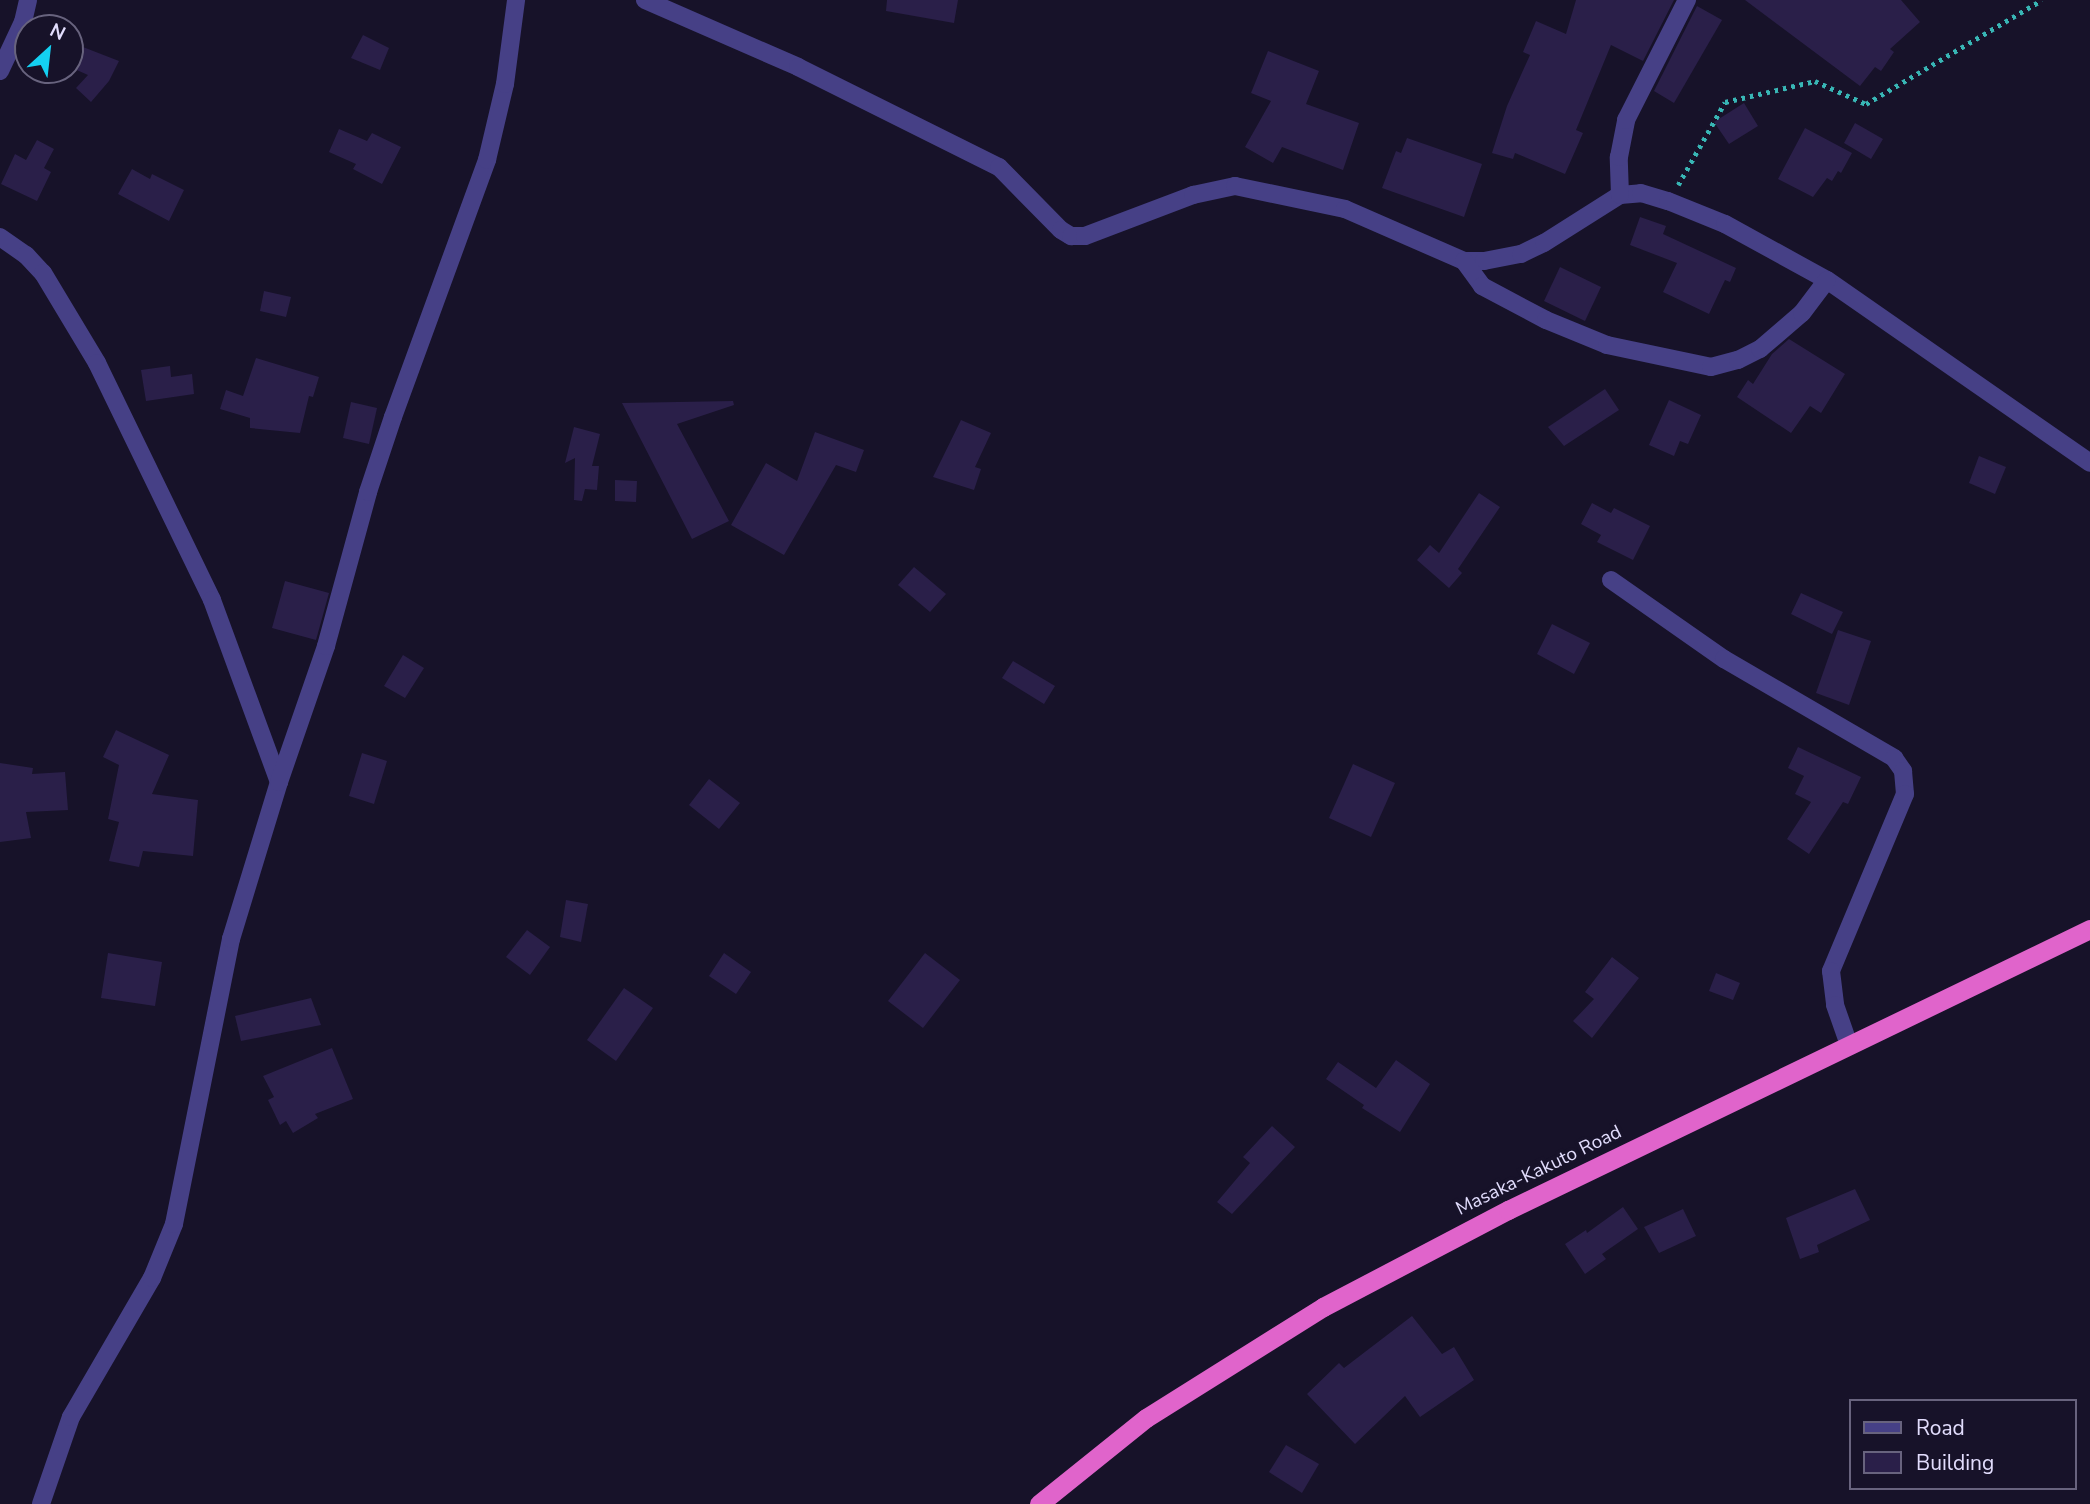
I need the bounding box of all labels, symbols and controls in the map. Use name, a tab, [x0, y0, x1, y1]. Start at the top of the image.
north arrow	[14, 14, 84, 84]
text: N	[45, 17, 70, 47]
street label: Masaka-Kakuto Road	[1452, 1121, 1626, 1221]
legend	[1848, 1399, 2076, 1490]
text: Road	[1916, 1414, 1965, 1442]
text: Building	[1916, 1449, 1994, 1477]

